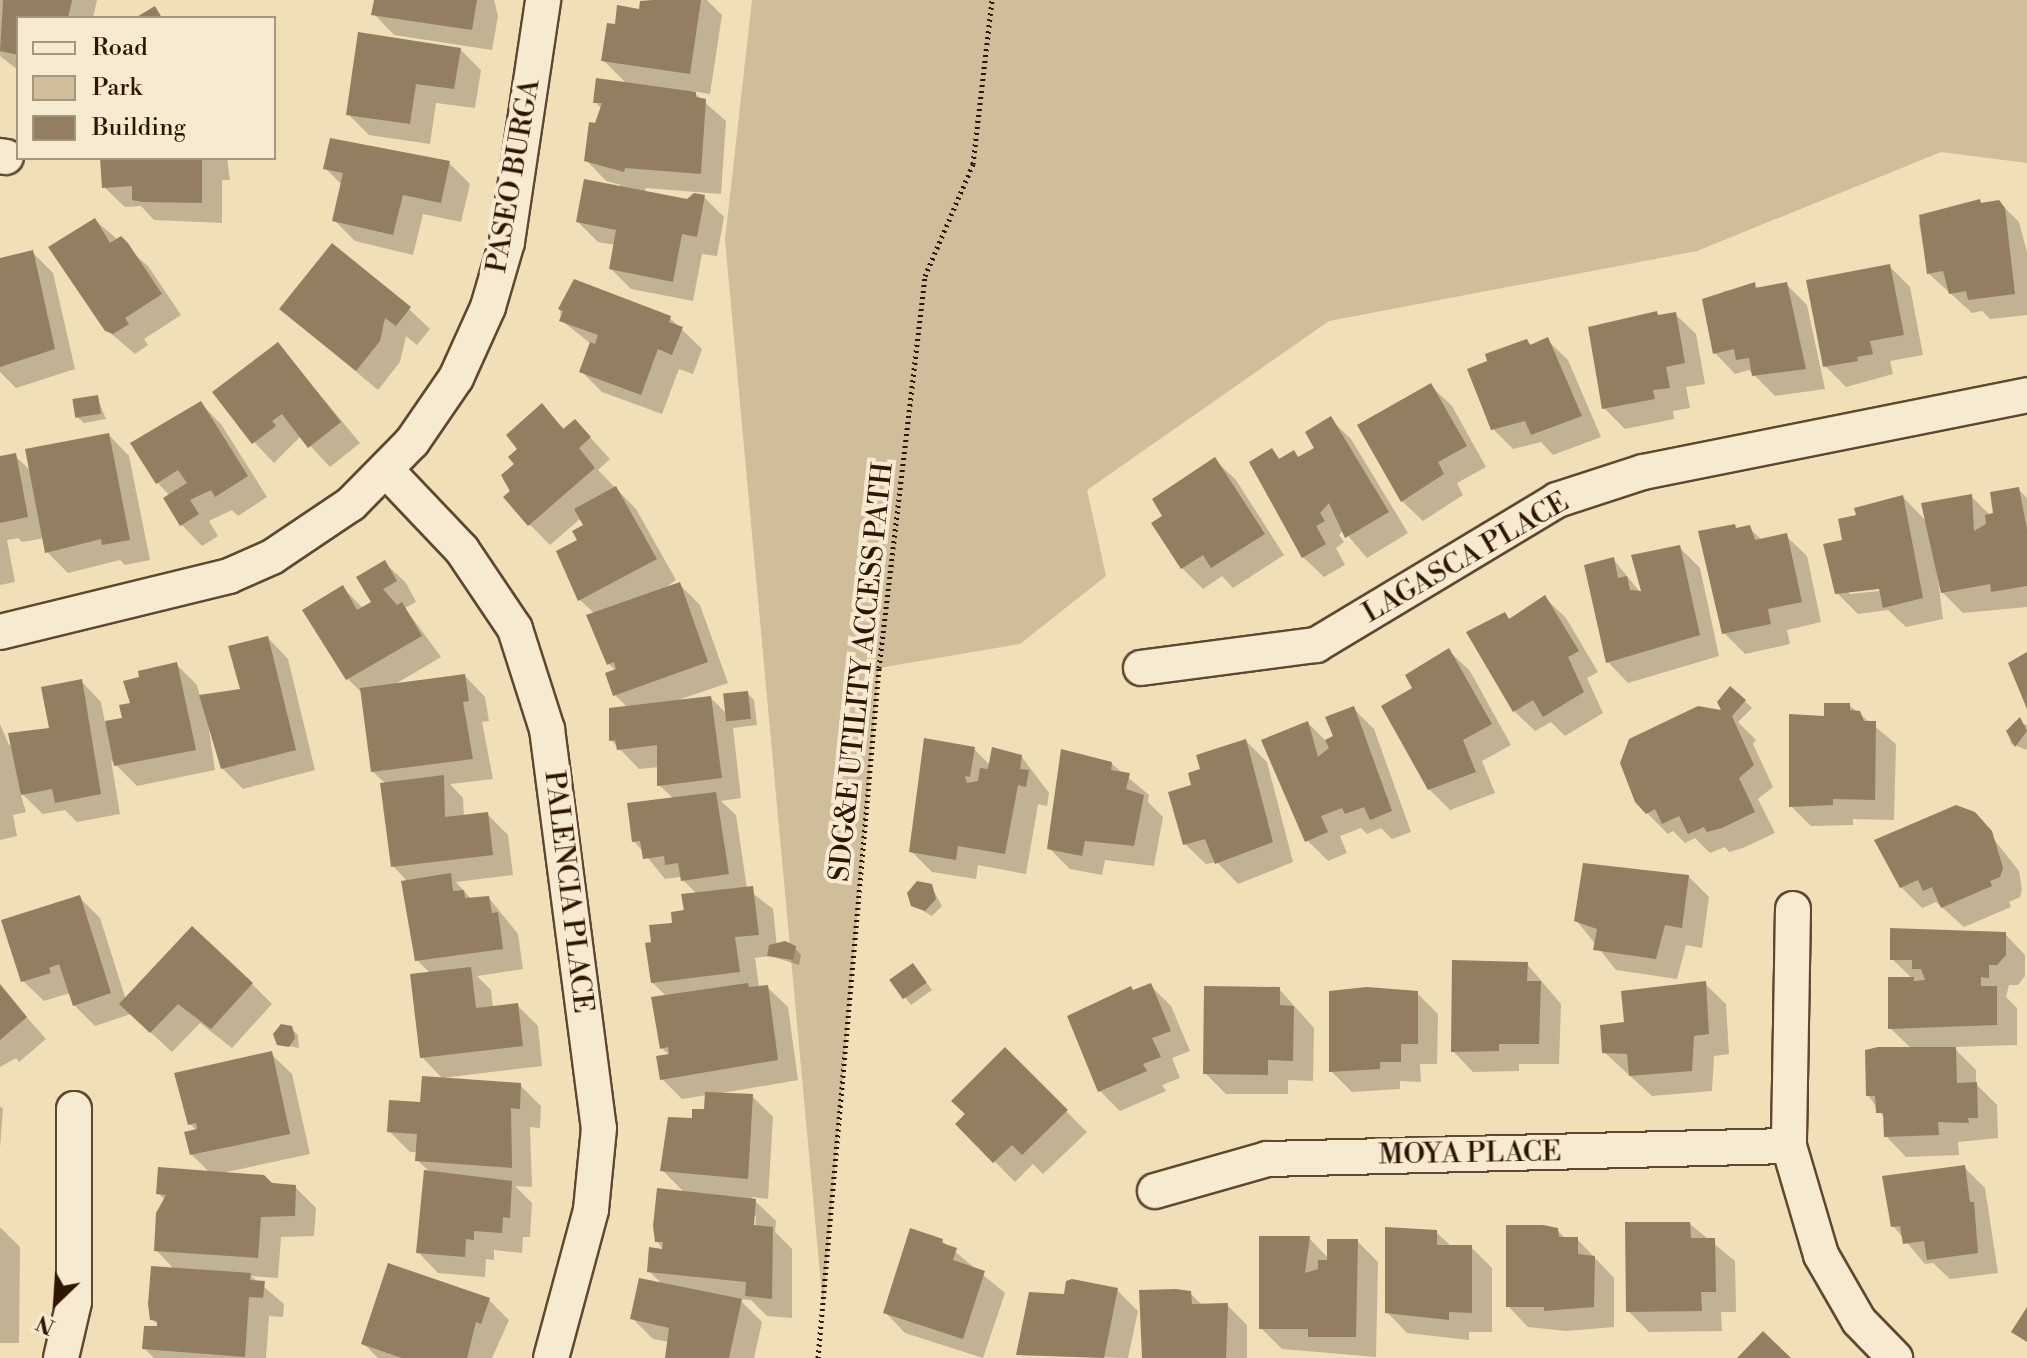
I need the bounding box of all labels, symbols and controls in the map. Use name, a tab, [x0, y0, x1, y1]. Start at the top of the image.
legend	[16, 16, 276, 160]
text: Road	[92, 33, 148, 63]
text: Park	[92, 73, 142, 103]
street label: PASEO BURGA	[480, 77, 548, 275]
text: Building	[92, 113, 186, 143]
street label: SDG&E UTILITY ACCESS PATH	[823, 461, 901, 883]
street label: LAGASCA PLACE	[1357, 485, 1575, 631]
street label: PALENCIA PLACE	[536, 769, 600, 1015]
street label: MOYA PLACE	[1378, 1136, 1562, 1172]
north arrow	[16, 1262, 96, 1342]
text: N	[32, 1308, 59, 1340]

